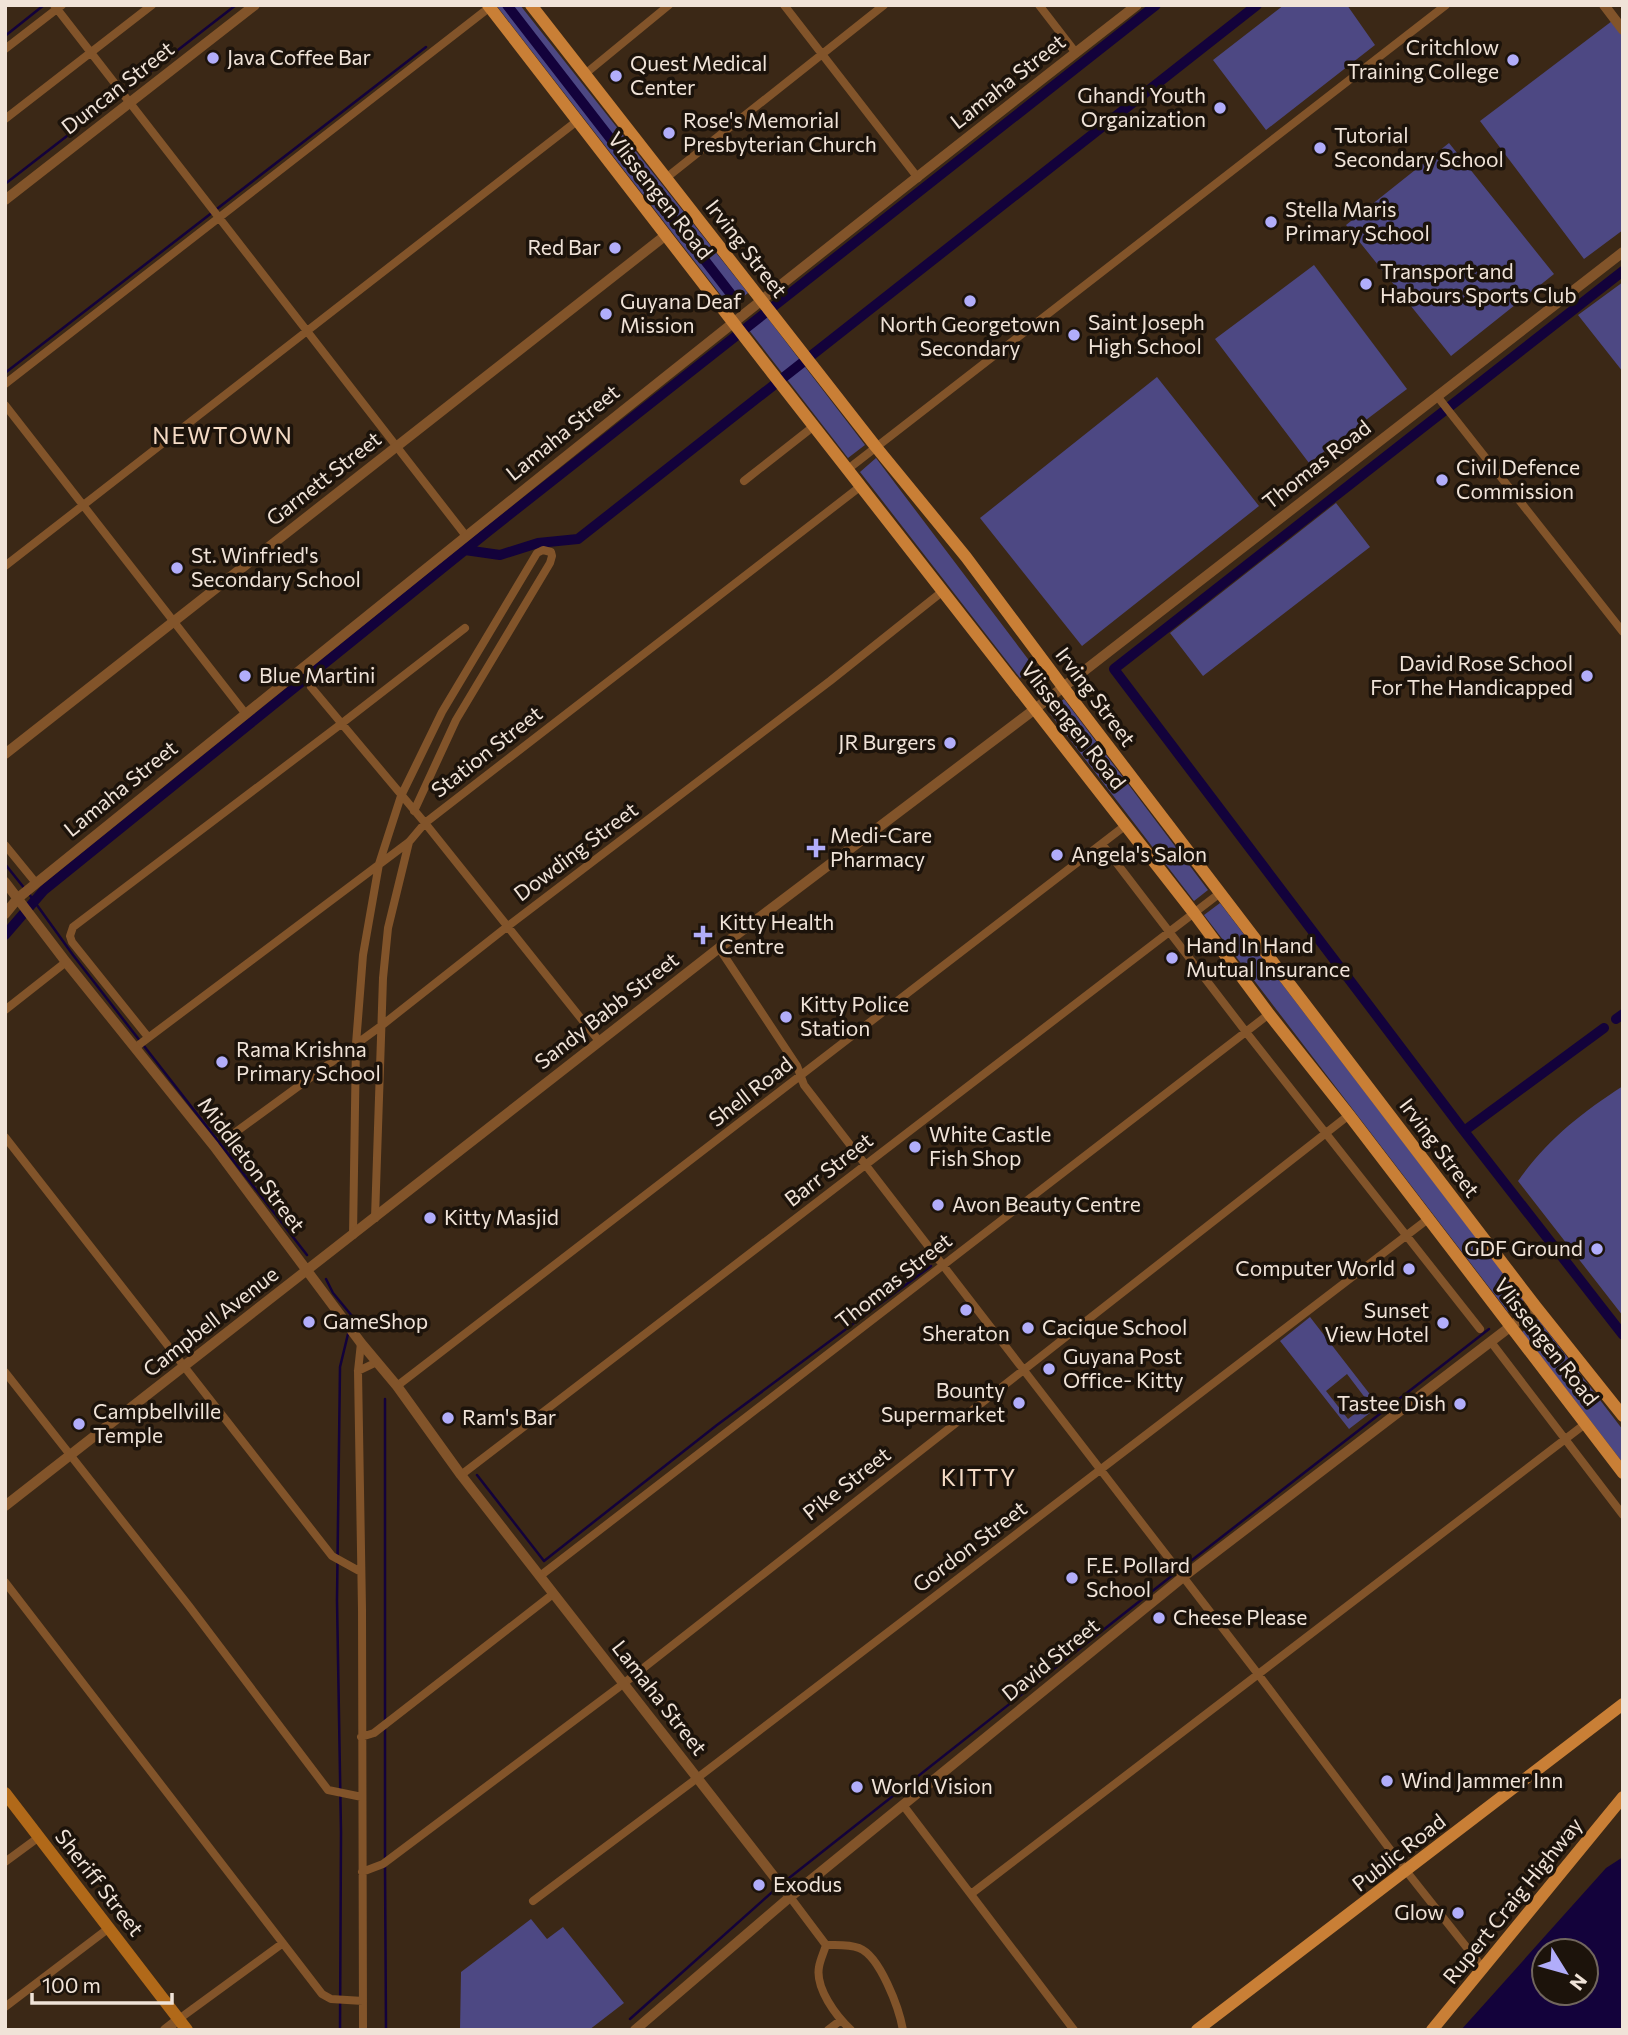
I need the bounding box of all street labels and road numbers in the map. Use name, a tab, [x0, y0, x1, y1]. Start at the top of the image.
street label: Lamaha Street	[945, 28, 1069, 133]
street label: Duncan Street	[56, 35, 178, 139]
street label: Vlissengen Road	[604, 126, 719, 264]
street label: Irving Street	[701, 194, 793, 302]
street label: Lamaha Street	[500, 378, 624, 485]
street label: Thomas Road	[1257, 414, 1375, 514]
street label: Garnett Street	[261, 425, 385, 530]
street label: Irving Street	[1051, 642, 1141, 750]
street label: Vlissengen Road	[1017, 656, 1132, 794]
street label: Station Street	[426, 700, 546, 802]
street label: Lamaha Street	[58, 734, 182, 841]
street label: Dowding Street	[508, 796, 642, 905]
street label: Sandy Babb Street	[529, 946, 683, 1074]
street label: Shell Road	[703, 1050, 797, 1131]
street label: Middleton Street	[193, 1092, 311, 1236]
street label: Irving Street	[1395, 1093, 1485, 1201]
street label: Barr Street	[779, 1127, 877, 1211]
street label: Thomas Street	[830, 1227, 956, 1333]
street label: Campbell Avenue	[138, 1260, 283, 1381]
street label: Vlissengen Road	[1490, 1272, 1605, 1410]
street label: Pike Street	[797, 1441, 895, 1525]
street label: Gordon Street	[907, 1495, 1031, 1597]
street label: David Street	[996, 1612, 1104, 1706]
street label: Lamaha Street	[608, 1635, 713, 1759]
street label: Public Road	[1346, 1808, 1450, 1896]
street label: Rupert Craig Highway	[1437, 1812, 1587, 1988]
street label: Sheriff Street	[51, 1824, 150, 1940]

